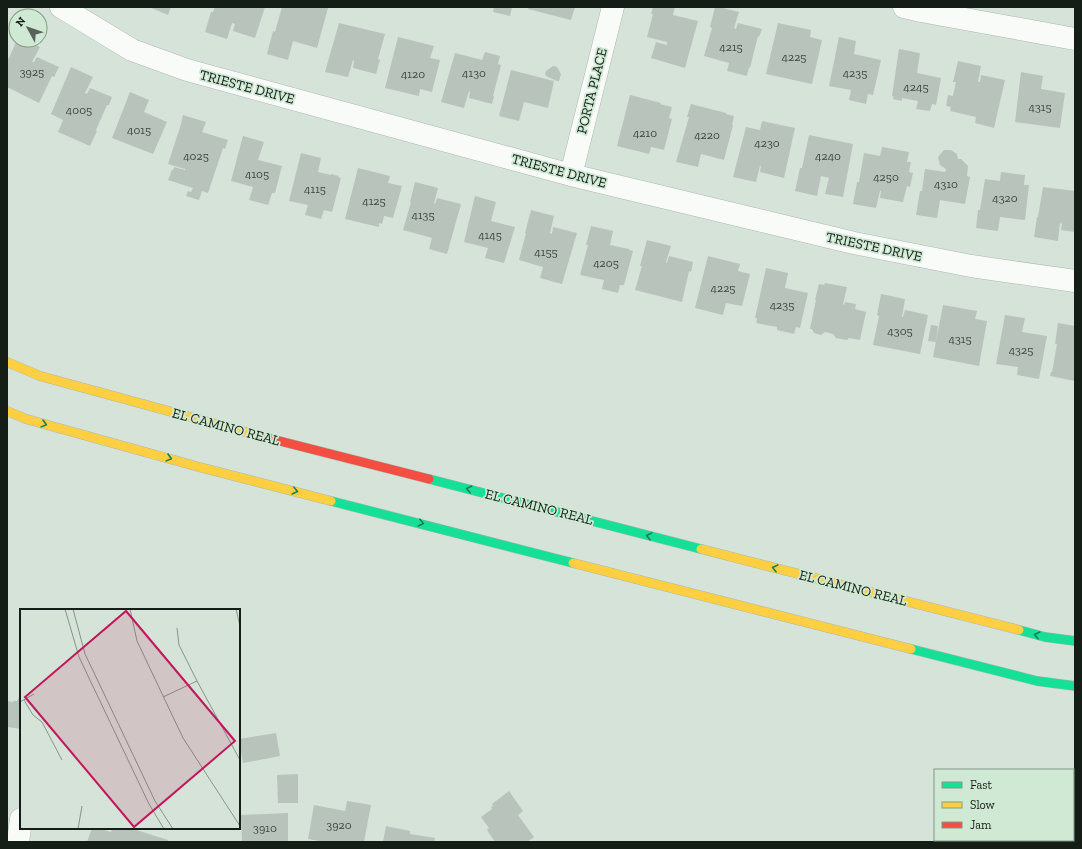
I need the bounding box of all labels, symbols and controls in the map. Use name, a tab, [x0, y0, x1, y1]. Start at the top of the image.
north arrow	[8, 8, 48, 48]
text: N	[13, 14, 29, 29]
house number: 4215	[719, 40, 743, 54]
street label: PORTA PLACE	[573, 46, 611, 136]
house number: 4225	[782, 50, 806, 64]
house number: 3925	[20, 65, 44, 79]
street label: TRIESTE DRIVE	[198, 66, 296, 108]
house number: 4130	[462, 66, 486, 80]
house number: 4235	[843, 66, 867, 80]
house number: 4120	[401, 67, 425, 81]
house number: 4245	[903, 80, 929, 94]
house number: 4315	[1028, 100, 1052, 114]
house number: 4005	[66, 103, 92, 117]
house number: 4015	[127, 123, 151, 137]
house number: 4210	[633, 126, 657, 140]
house number: 4220	[694, 128, 720, 142]
house number: 4230	[754, 136, 780, 150]
house number: 4025	[183, 149, 209, 163]
house number: 4240	[815, 149, 841, 163]
street label: TRIESTE DRIVE	[510, 150, 608, 192]
house number: 4105	[245, 167, 269, 181]
house number: 4250	[873, 170, 899, 184]
house number: 4310	[934, 177, 958, 191]
house number: 4115	[304, 182, 326, 196]
house number: 4320	[992, 191, 1018, 205]
house number: 4125	[362, 194, 386, 208]
house number: 4135	[411, 208, 435, 222]
house number: 4145	[478, 228, 502, 242]
street label: TRIESTE DRIVE	[824, 229, 924, 265]
house number: 4155	[534, 245, 558, 259]
house number: 4205	[593, 256, 619, 270]
house number: 4225	[711, 281, 735, 295]
house number: 4235	[770, 298, 794, 312]
house number: 4305	[887, 324, 913, 338]
house number: 4315	[948, 332, 972, 346]
house number: 4325	[1009, 343, 1033, 357]
street label: EL CAMINO REAL	[170, 404, 282, 450]
one-way arrow	[40, 419, 47, 427]
one-way arrow	[165, 453, 172, 462]
street label: EL CAMINO REAL	[483, 485, 595, 529]
one-way arrow	[291, 486, 298, 495]
one-way arrow	[466, 486, 472, 494]
one-way arrow	[418, 519, 424, 527]
one-way arrow	[646, 532, 652, 540]
one-way arrow	[772, 564, 779, 573]
street label: EL CAMINO REAL	[797, 566, 909, 610]
inset map	[20, 609, 240, 829]
one-way arrow	[1033, 631, 1040, 640]
legend	[934, 769, 1074, 841]
text: Fast	[970, 778, 993, 792]
text: Slow	[970, 798, 996, 812]
house number: 3920	[326, 818, 352, 832]
text: Jam	[970, 818, 992, 832]
house number: 3910	[253, 821, 277, 835]

